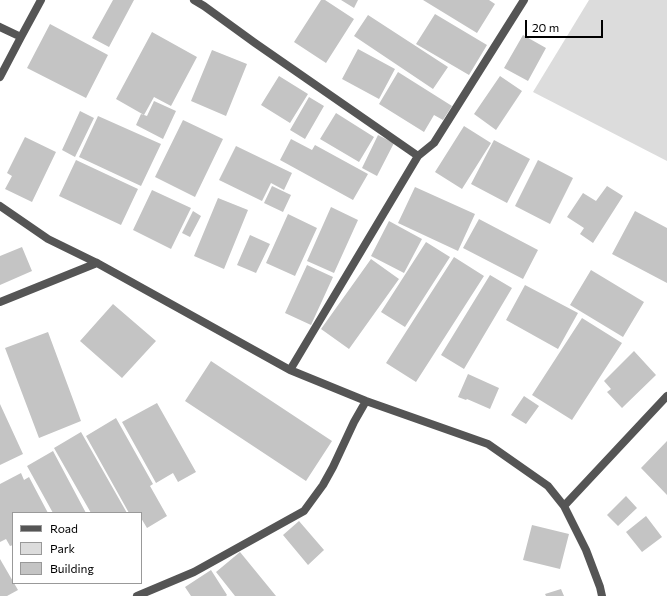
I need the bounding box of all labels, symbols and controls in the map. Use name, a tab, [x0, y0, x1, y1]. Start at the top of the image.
scale bar	[527, 12, 605, 38]
text: 20 m	[532, 20, 559, 34]
legend	[12, 512, 142, 584]
text: Road	[50, 521, 78, 535]
text: Park	[50, 541, 75, 555]
text: Building	[50, 561, 94, 575]

